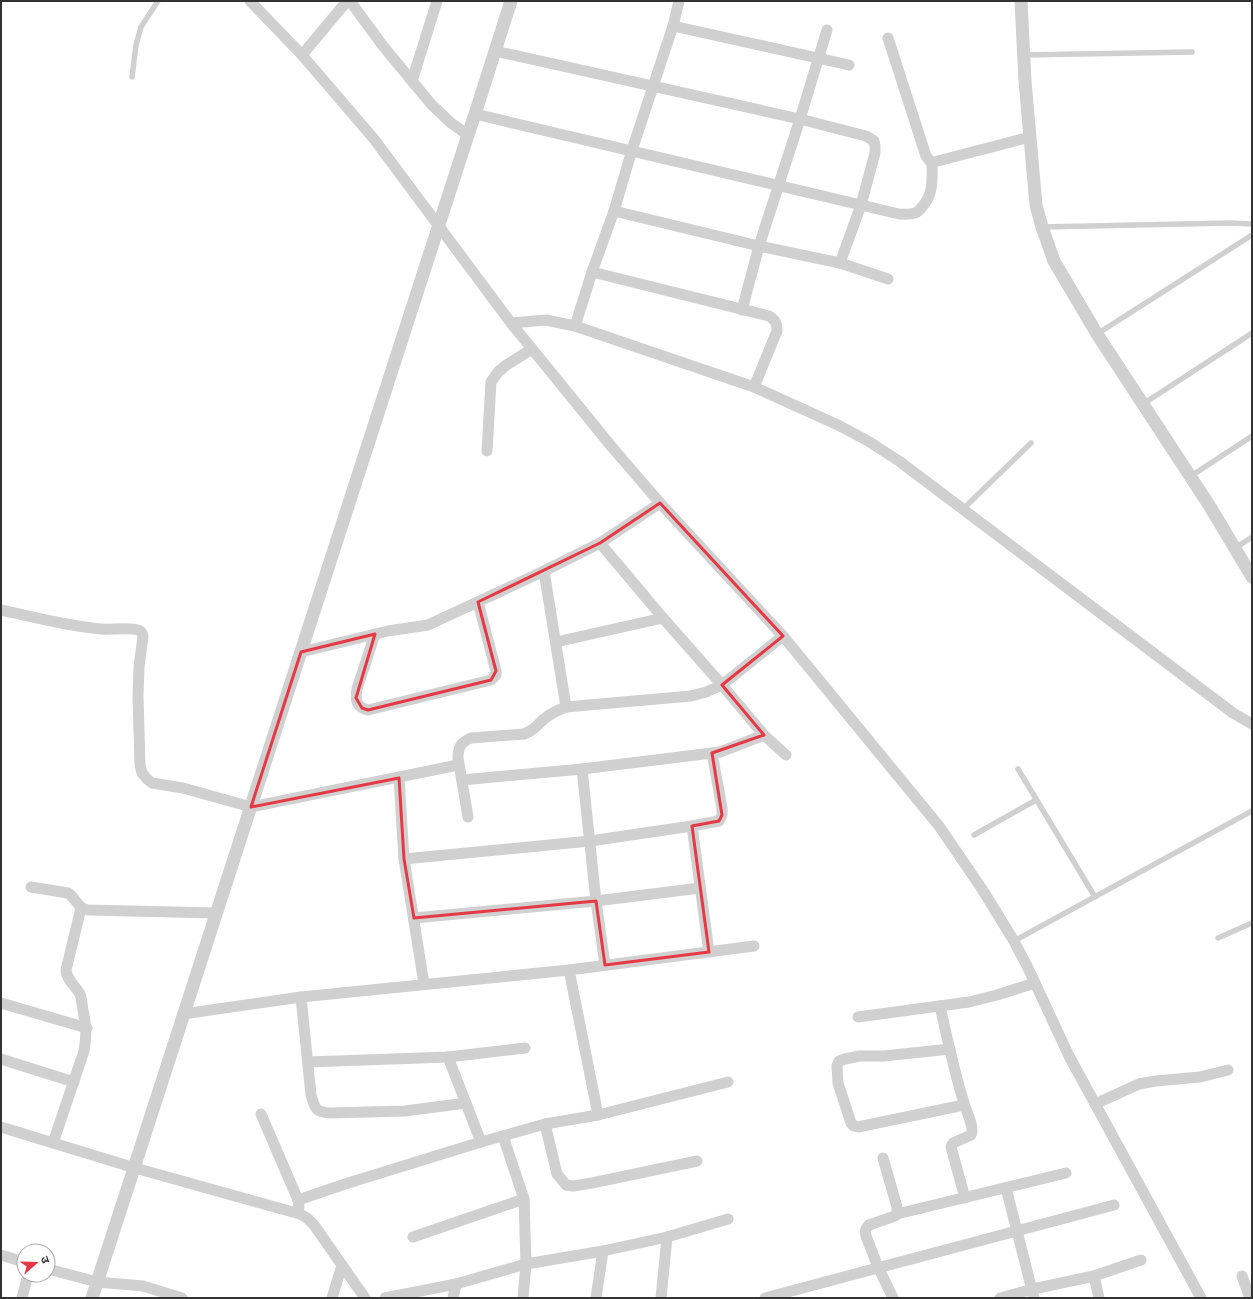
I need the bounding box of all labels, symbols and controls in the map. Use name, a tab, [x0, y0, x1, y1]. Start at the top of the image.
north arrow	[16, 1243, 56, 1283]
text: उ	[38, 1255, 52, 1266]

